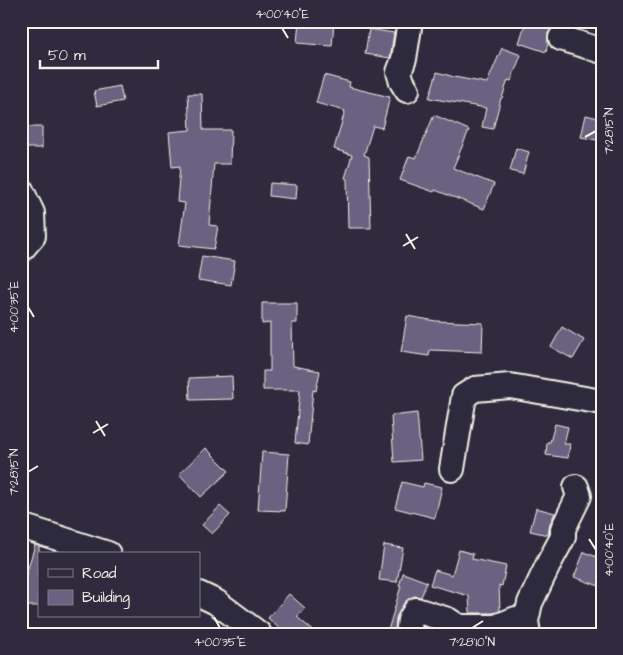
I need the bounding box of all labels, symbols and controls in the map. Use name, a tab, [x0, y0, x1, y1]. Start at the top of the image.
text: 4°00'40"E	[255, 6, 309, 23]
scale bar	[40, 38, 158, 70]
text: 50 m	[48, 45, 86, 66]
text: 7°28'15"N	[601, 107, 618, 155]
text: 4°00'35"E	[6, 281, 23, 333]
text: 7°28'15"N	[6, 448, 23, 496]
text: 4°00'40"E	[601, 523, 618, 577]
legend	[38, 552, 200, 618]
text: Road	[82, 563, 117, 584]
text: Building	[82, 587, 130, 609]
text: 4°00'35"E	[194, 634, 246, 651]
text: 7°28'10"N	[449, 634, 496, 651]

